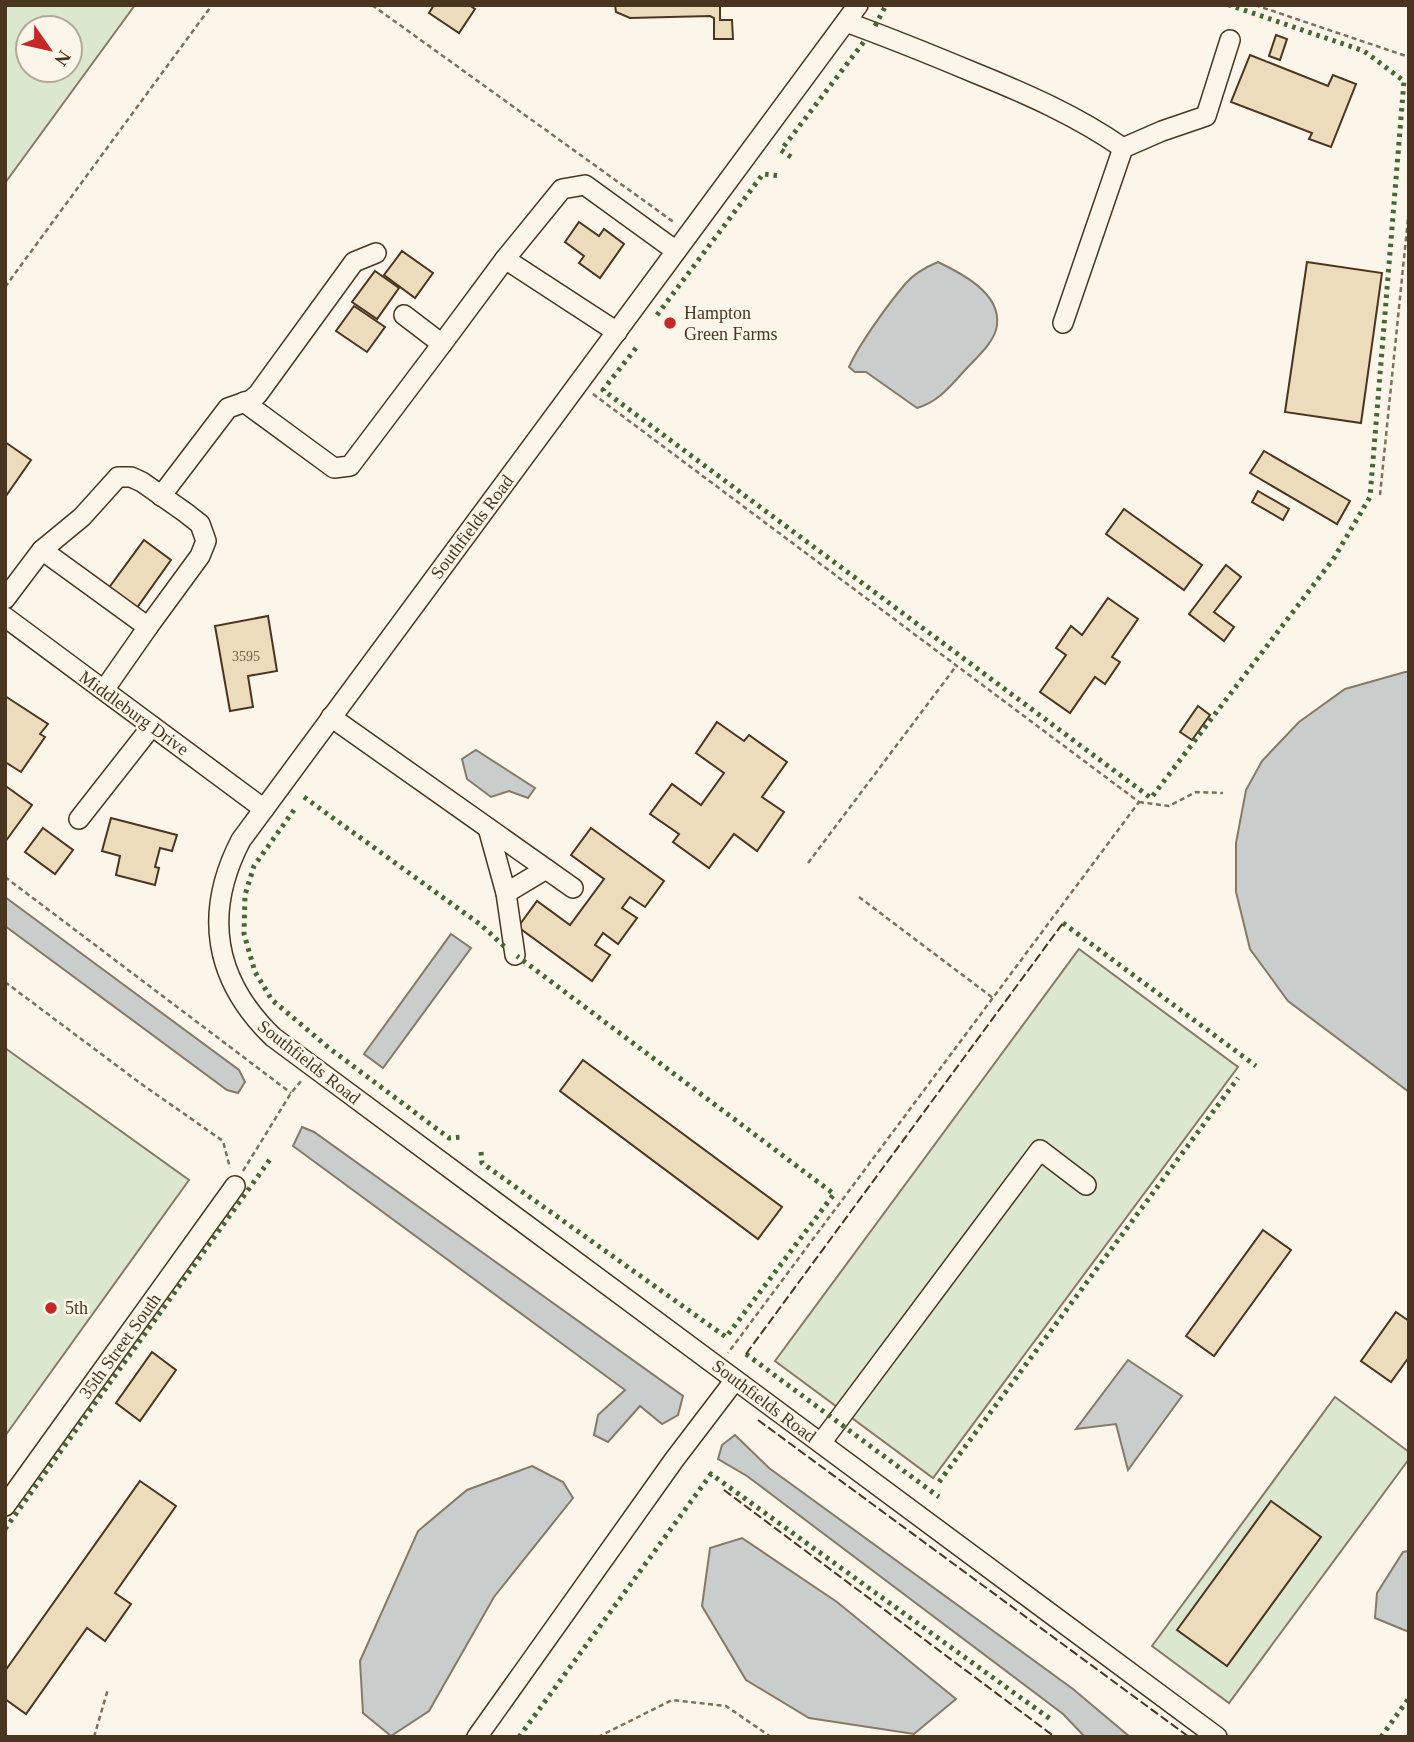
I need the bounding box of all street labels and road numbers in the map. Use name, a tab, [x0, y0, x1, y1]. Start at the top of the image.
street label: Southfields Road	[427, 471, 517, 583]
street label: Middleburg Drive	[75, 667, 193, 759]
street label: Southfields Road	[254, 1016, 364, 1108]
street label: 35th Street South	[75, 1290, 165, 1402]
street label: Southfields Road	[708, 1356, 820, 1446]

